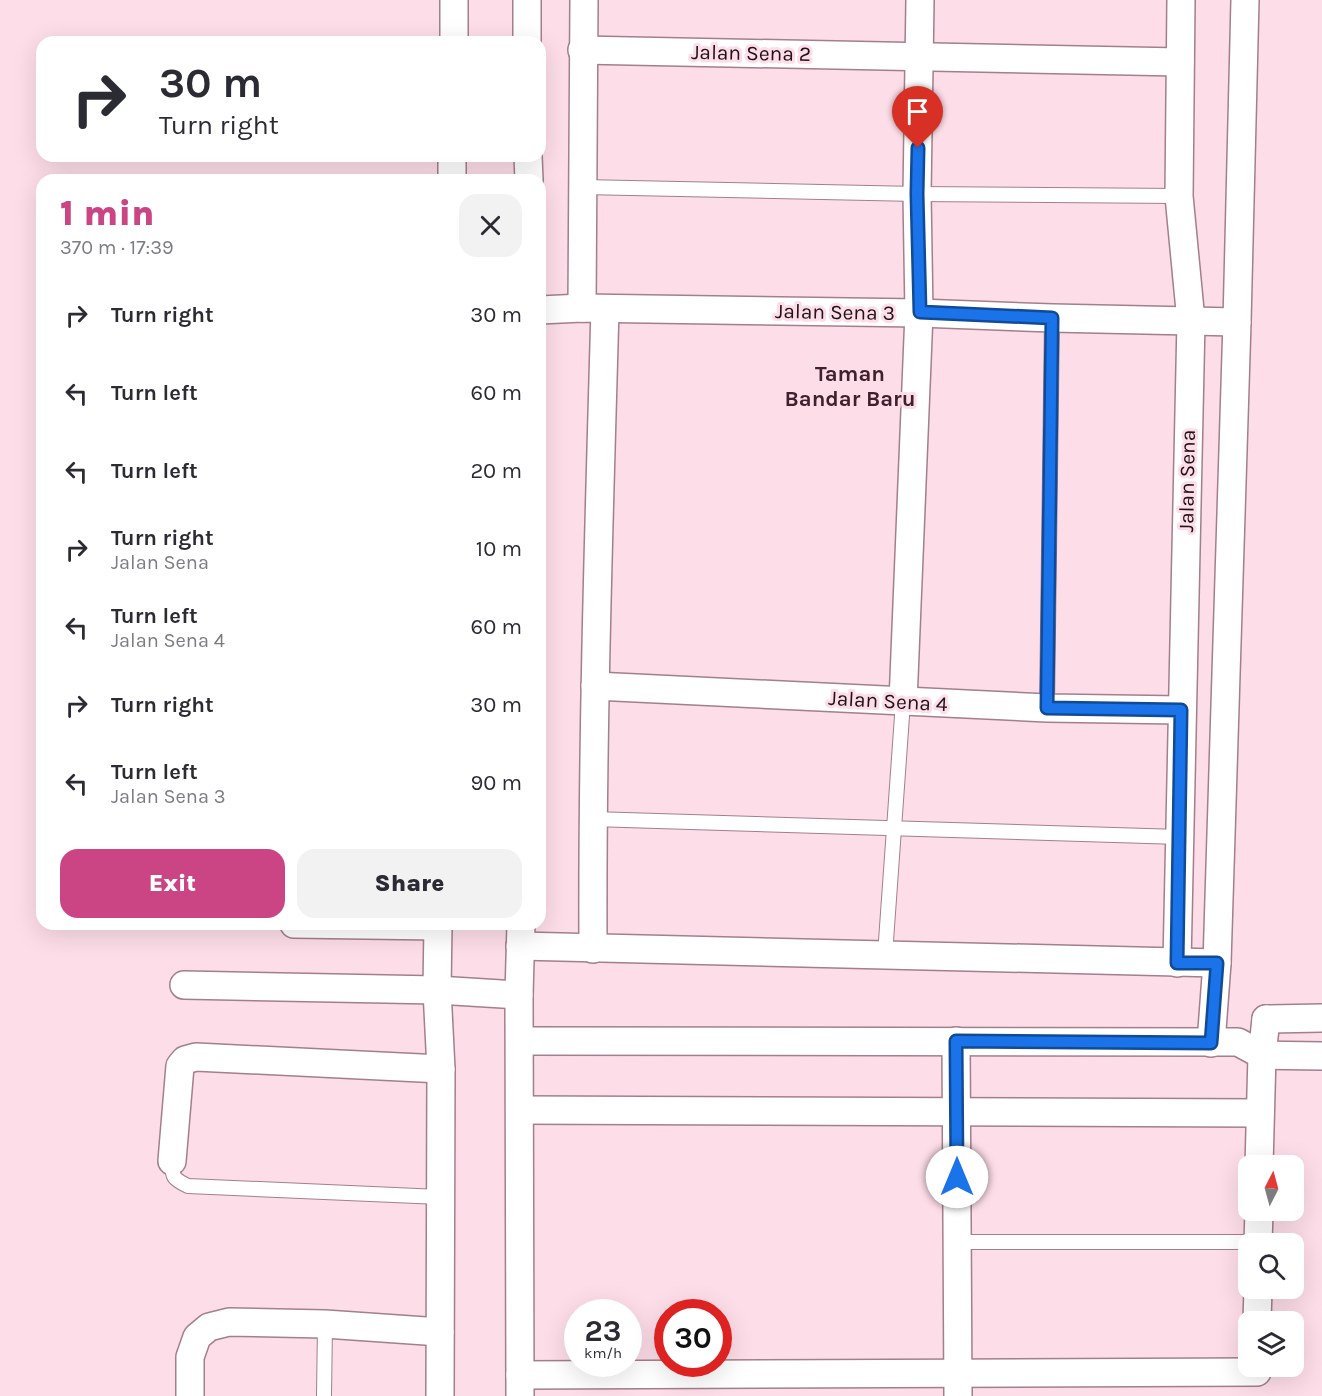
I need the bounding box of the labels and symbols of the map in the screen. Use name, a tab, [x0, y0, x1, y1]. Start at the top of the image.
street label: Jalan Sena 2	[691, 40, 811, 66]
pin	[892, 86, 943, 148]
street label: Jalan Sena 3	[775, 299, 895, 325]
district label: Taman Bandar Baru	[785, 361, 915, 412]
street label: Jalan Sena	[1174, 429, 1200, 533]
street label: Jalan Sena 4	[828, 686, 949, 716]
position arrow	[925, 1145, 989, 1209]
north arrow	[1238, 1155, 1304, 1221]
speed limit sign: 30	[654, 1299, 732, 1377]

